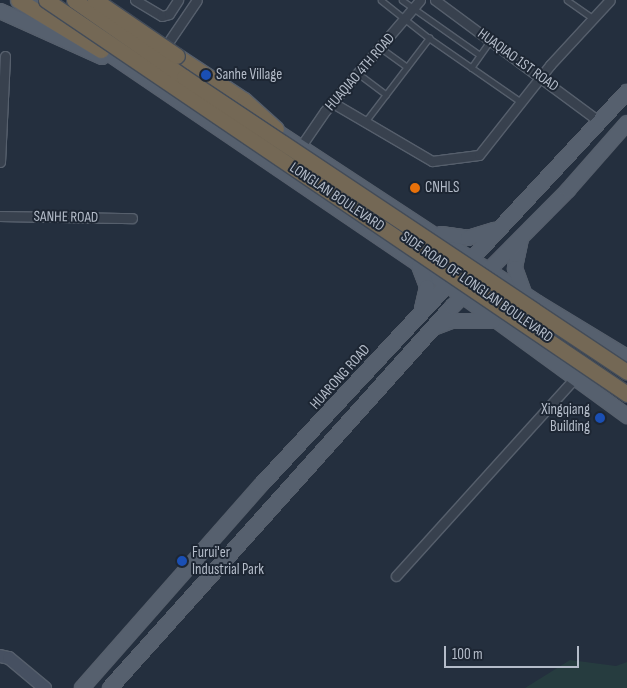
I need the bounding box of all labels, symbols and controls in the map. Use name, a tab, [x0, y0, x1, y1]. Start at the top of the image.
street label: HUAQIAO 1ST ROAD	[474, 25, 562, 95]
street label: HUAQIAO 4TH ROAD	[321, 29, 399, 115]
place label: Sanhe Village	[216, 66, 282, 84]
marker: Sanhe Village	[200, 69, 212, 81]
street label: LONGLAN BOULEVARD	[286, 159, 388, 235]
place label: CNHLS	[425, 179, 459, 197]
marker: CNHLS	[409, 182, 421, 194]
street label: SANHE ROAD	[34, 207, 98, 227]
street label: SIDE ROAD OF LONGLAN BOULEVARD	[397, 228, 557, 346]
street label: HUARONG ROAD	[306, 341, 374, 413]
place label: Xingqiang Building	[541, 400, 590, 435]
marker: Xingqiang Building	[594, 412, 606, 424]
place label: Furui'er Industrial Park	[192, 543, 264, 578]
marker: Furui'er Industrial Park	[176, 555, 188, 567]
scale bar	[447, 636, 582, 668]
text: 100 m	[452, 645, 483, 664]

